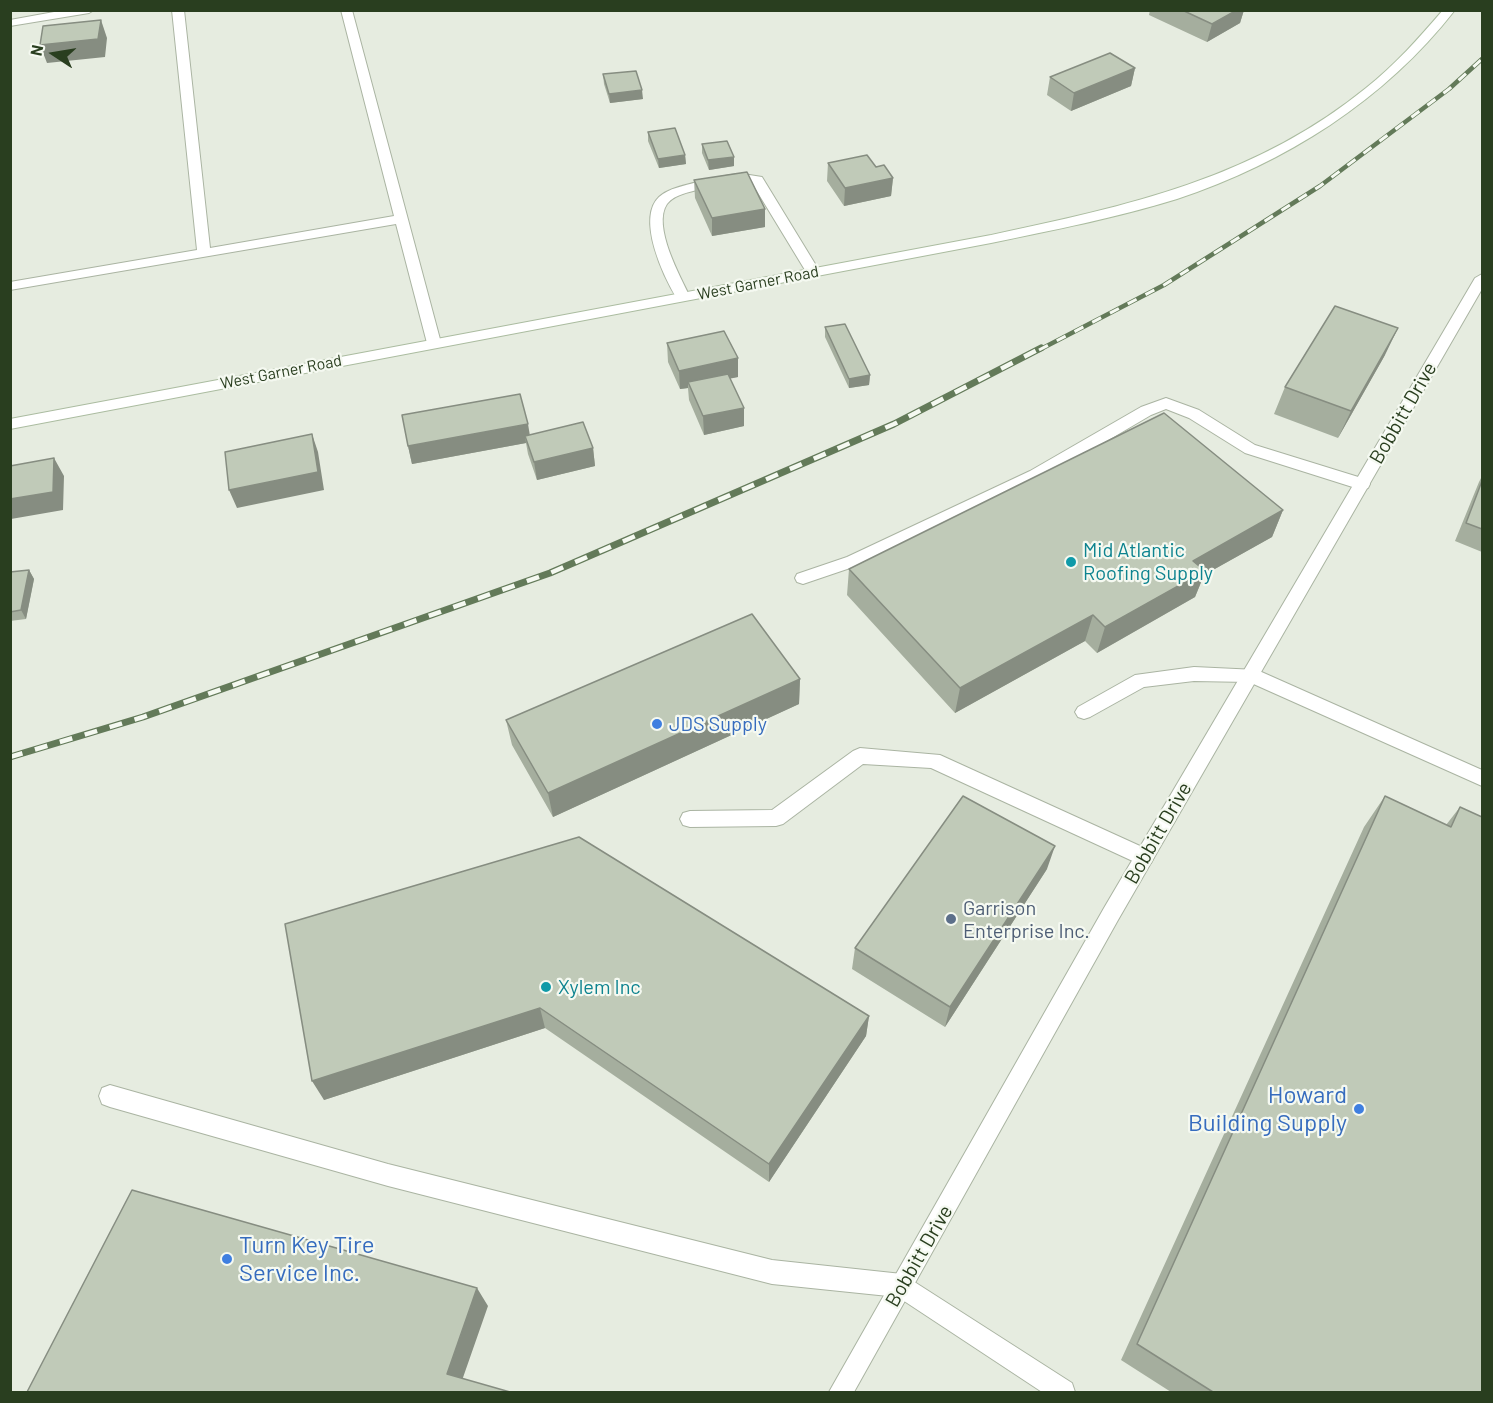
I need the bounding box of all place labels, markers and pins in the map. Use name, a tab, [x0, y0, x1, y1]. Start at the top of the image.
place label: Mid Atlantic Roofing Supply	[1083, 538, 1213, 585]
marker: Mid Atlantic Roofing Supply	[1064, 555, 1078, 569]
place label: JDS Supply	[669, 712, 767, 736]
marker: JDS Supply	[650, 717, 664, 731]
place label: Garrison Enterprise Inc.	[963, 896, 1090, 943]
marker: Garrison Enterprise Inc.	[944, 912, 958, 926]
place label: Xylem Inc	[558, 975, 641, 999]
marker: Xylem Inc	[539, 980, 553, 994]
place label: Howard Building Supply	[1188, 1081, 1347, 1137]
marker: Howard Building Supply	[1352, 1102, 1366, 1116]
place label: Turn Key Tire Service Inc.	[239, 1231, 374, 1287]
marker: Turn Key Tire Service Inc.	[220, 1252, 234, 1266]

